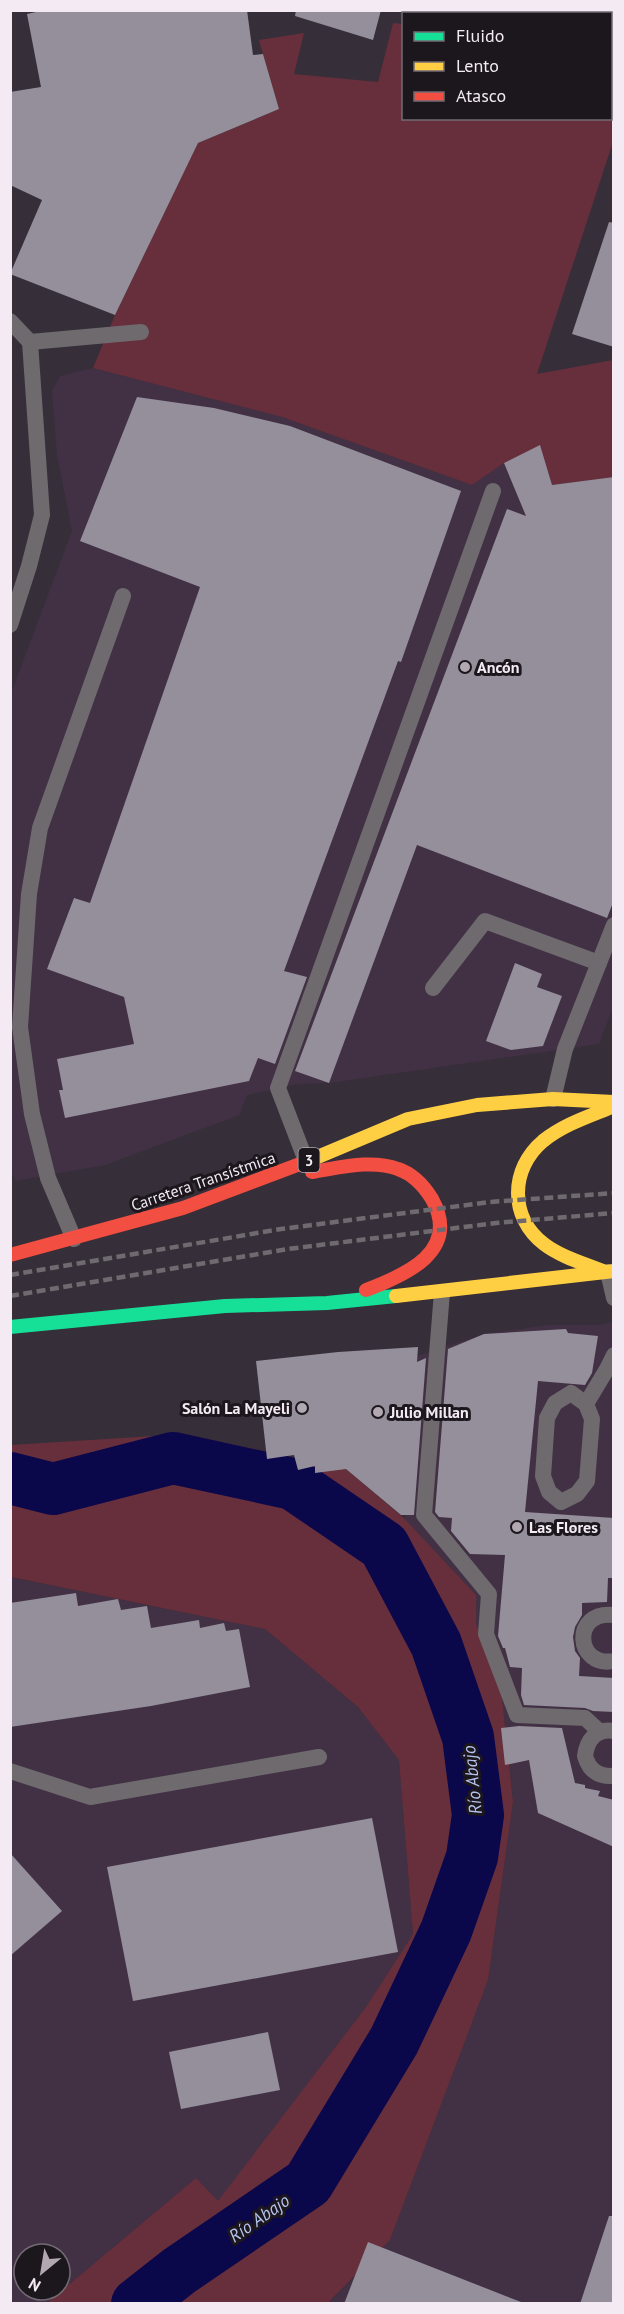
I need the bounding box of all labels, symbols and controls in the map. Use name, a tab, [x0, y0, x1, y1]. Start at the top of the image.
legend	[402, 12, 612, 120]
text: Fluido	[456, 24, 504, 47]
text: Lento	[456, 54, 499, 77]
text: Atasco	[456, 84, 506, 107]
place label: Ancón	[477, 657, 519, 677]
marker: Ancón	[458, 660, 472, 674]
street label: Carretera Transístmica	[128, 1147, 278, 1215]
road number: 3	[298, 1148, 320, 1172]
place label: Salón La Mayeli	[182, 1398, 290, 1418]
marker: Salón La Mayeli	[295, 1401, 309, 1415]
place label: Julio Millan	[389, 1402, 469, 1422]
marker: Julio Millan	[371, 1405, 385, 1419]
place label: Las Flores	[529, 1517, 598, 1537]
marker: Las Flores	[510, 1520, 524, 1534]
water label: Río Abajo	[457, 1744, 487, 1816]
water label: Río Abajo	[224, 2189, 294, 2247]
north arrow	[12, 2242, 72, 2302]
text: N	[25, 2274, 44, 2296]

